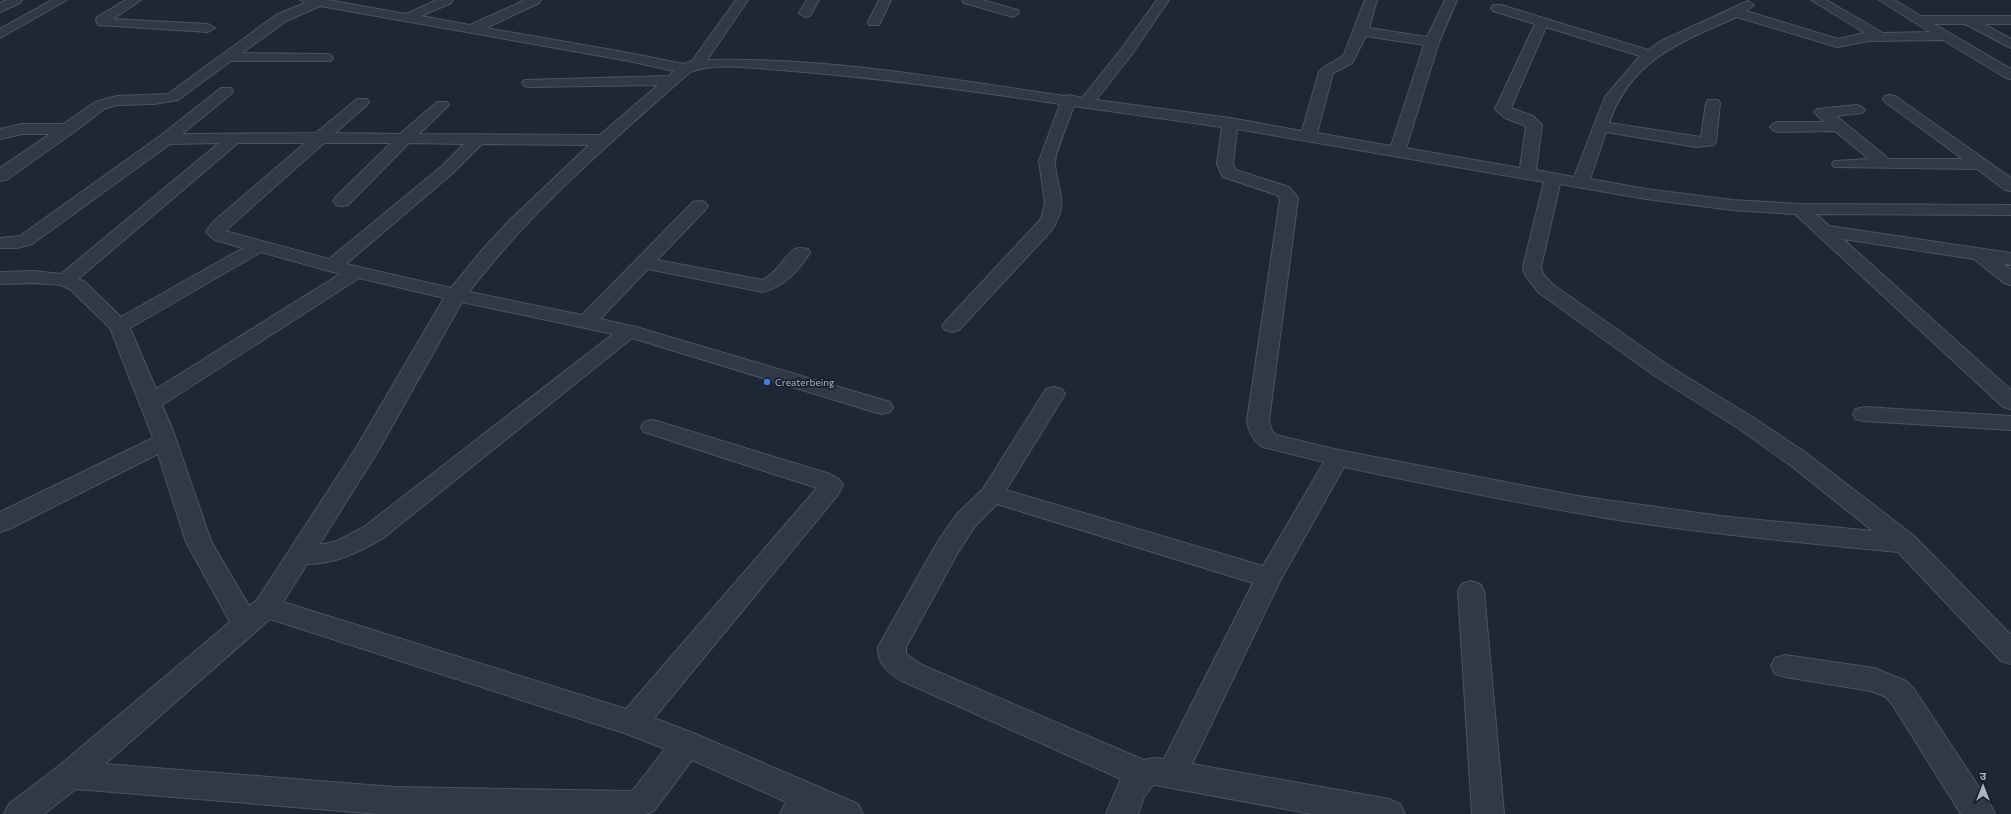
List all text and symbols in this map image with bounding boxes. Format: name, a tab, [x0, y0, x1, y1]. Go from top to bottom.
place label: Createrbeing	[775, 376, 835, 388]
marker: Createrbeing	[762, 377, 772, 387]
north arrow	[1963, 766, 2003, 806]
text: उ	[1980, 769, 1987, 782]

